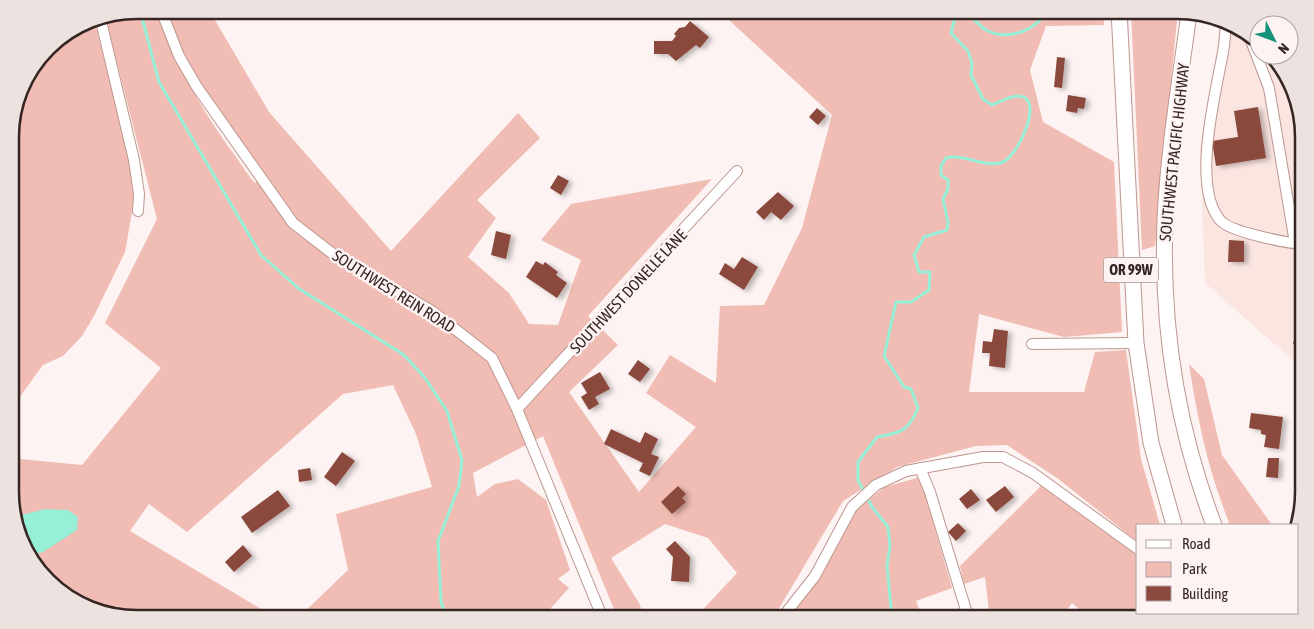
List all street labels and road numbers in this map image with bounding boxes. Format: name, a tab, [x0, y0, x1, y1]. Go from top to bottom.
street label: SOUTHWEST PACIFIC HIGHWAY	[1156, 61, 1192, 242]
street label: SOUTHWEST DONELLE LANE	[566, 225, 690, 357]
street label: SOUTHWEST REIN ROAD	[330, 246, 458, 336]
road number: OR 99W	[1104, 258, 1158, 282]

